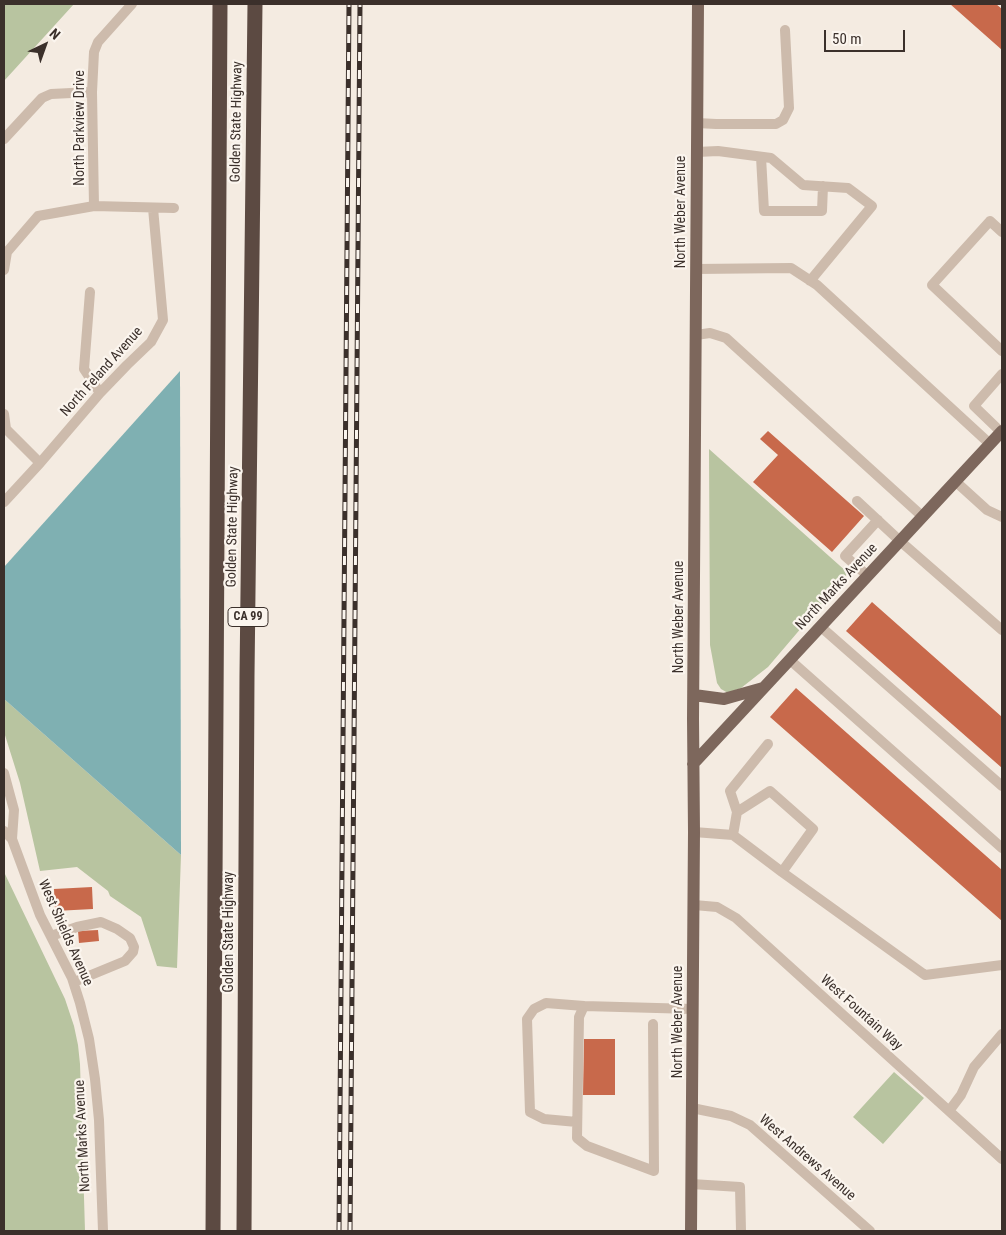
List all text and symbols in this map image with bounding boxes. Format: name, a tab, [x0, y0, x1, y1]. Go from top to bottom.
north arrow	[20, 20, 70, 70]
scale bar	[826, 20, 907, 52]
text: N	[46, 25, 64, 43]
text: 50 m	[832, 30, 862, 48]
street label: Golden State Highway	[228, 61, 246, 183]
street label: North Parkview Drive	[72, 70, 88, 186]
street label: North Weber Avenue	[673, 156, 689, 268]
street label: North Feland Avenue	[57, 324, 147, 420]
street label: Golden State Highway	[224, 466, 242, 588]
street label: North Marks Avenue	[793, 540, 881, 634]
street label: North Weber Avenue	[671, 561, 687, 673]
road number: CA 99	[228, 608, 268, 626]
street label: Golden State Highway	[221, 871, 237, 993]
street label: West Shields Avenue	[34, 877, 96, 989]
street label: North Weber Avenue	[670, 966, 686, 1078]
street label: West Fountain Way	[816, 972, 906, 1054]
street label: North Marks Avenue	[72, 1080, 94, 1192]
street label: West Andrews Avenue	[755, 1112, 859, 1204]

